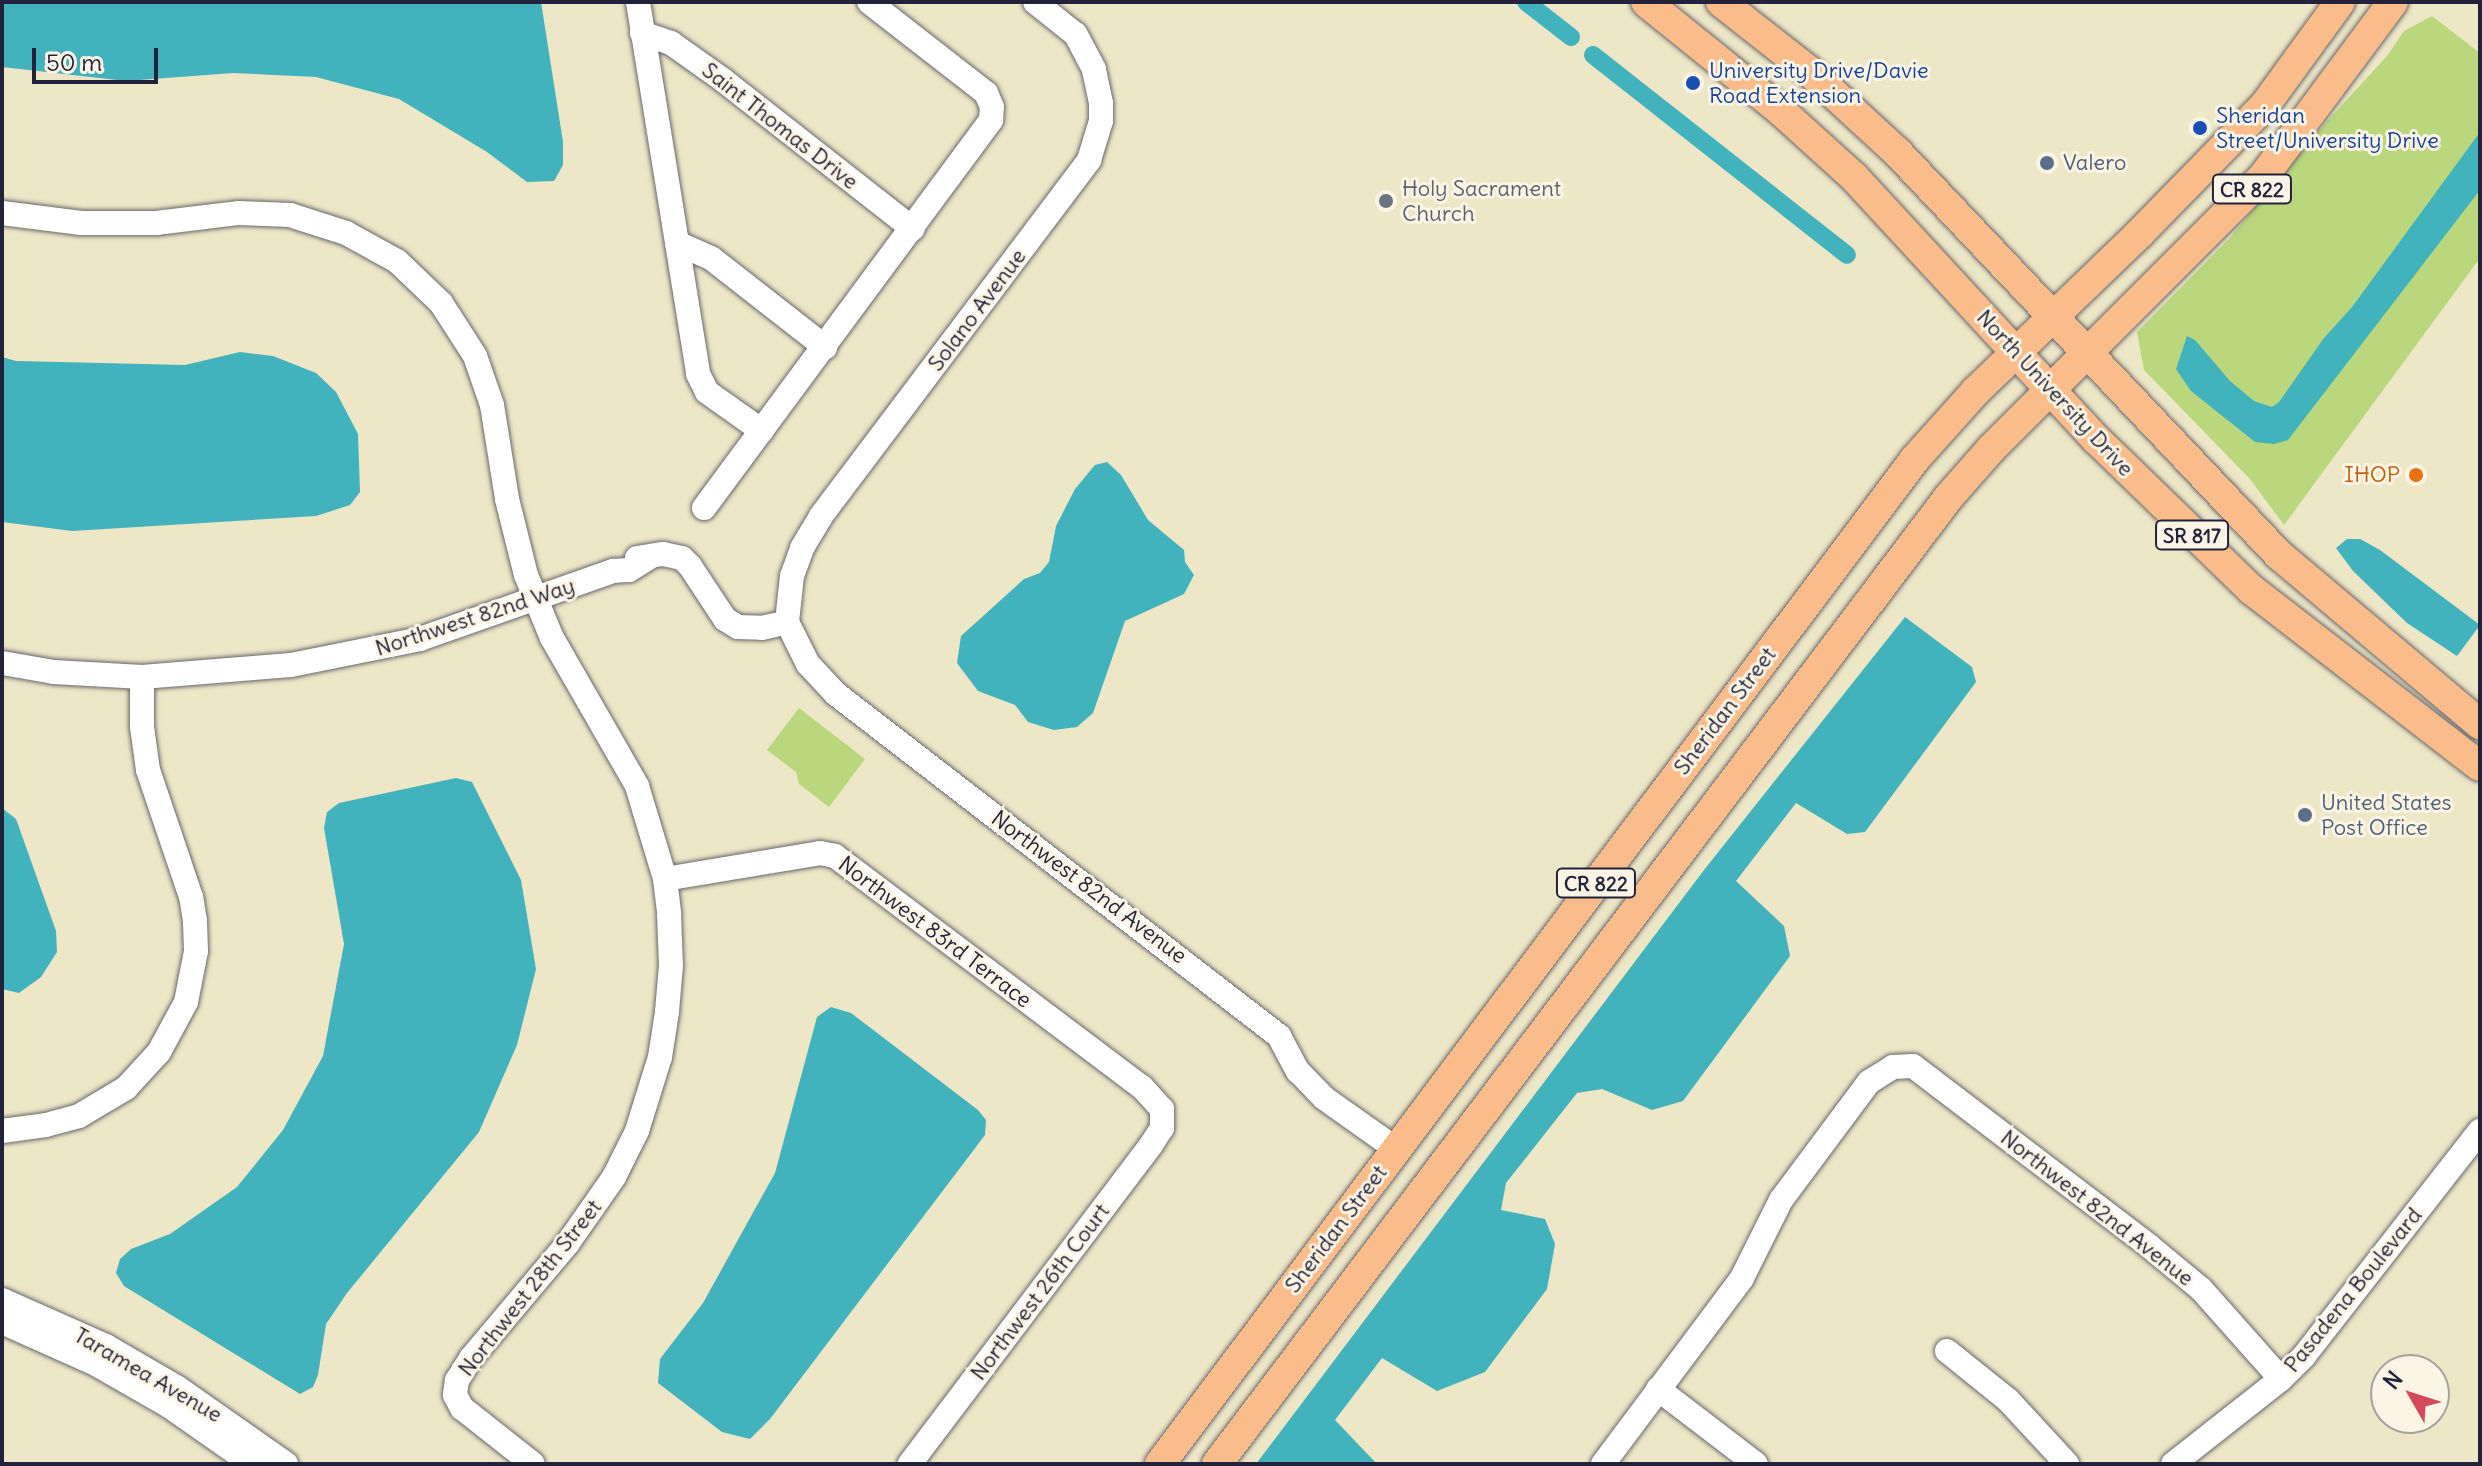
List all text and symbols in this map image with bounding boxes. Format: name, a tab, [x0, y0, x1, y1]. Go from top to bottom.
scale bar	[36, 32, 162, 82]
text: 50 m	[46, 47, 102, 77]
street label: Saint Thomas Drive	[697, 57, 863, 195]
place label: University Drive/Davie Road Extension	[1709, 57, 1929, 108]
marker: University Drive/Davie Road Extension	[1684, 74, 1702, 92]
place label: Sheridan Street/University Drive	[2216, 102, 2439, 154]
marker: Sheridan Street/University Drive	[2191, 119, 2209, 137]
place label: Valero	[2063, 150, 2126, 176]
marker: Valero	[2038, 154, 2056, 172]
road number: CR 822	[2210, 173, 2294, 205]
place label: Holy Sacrament Church	[1402, 175, 1561, 226]
marker: Holy Sacrament Church	[1377, 192, 1395, 210]
street label: Solano Avenue	[922, 244, 1032, 376]
street label: North University Drive	[1971, 304, 2139, 482]
place label: IHOP	[2344, 462, 2400, 488]
marker: IHOP	[2407, 466, 2425, 484]
road number: SR 817	[2154, 519, 2230, 551]
street label: Northwest 82nd Way	[372, 572, 578, 662]
street label: Sheridan Street	[1668, 642, 1782, 780]
place label: United States Post Office	[2321, 789, 2452, 840]
street label: Northwest 82nd Avenue	[986, 805, 1192, 969]
marker: United States Post Office	[2296, 806, 2314, 824]
street label: Northwest 83rd Terrace	[833, 851, 1037, 1013]
road number: CR 822	[1554, 867, 1638, 899]
street label: Northwest 82nd Avenue	[1995, 1124, 2199, 1292]
street label: Sheridan Street	[1279, 1160, 1393, 1298]
street label: Northwest 28th Street	[453, 1194, 607, 1382]
street label: Northwest 26th Court	[965, 1199, 1115, 1385]
street label: Pasadena Boulevard	[2279, 1202, 2427, 1378]
street label: Taramea Avenue	[69, 1322, 227, 1428]
north arrow	[2370, 1354, 2450, 1434]
text: N	[2377, 1365, 2409, 1395]

